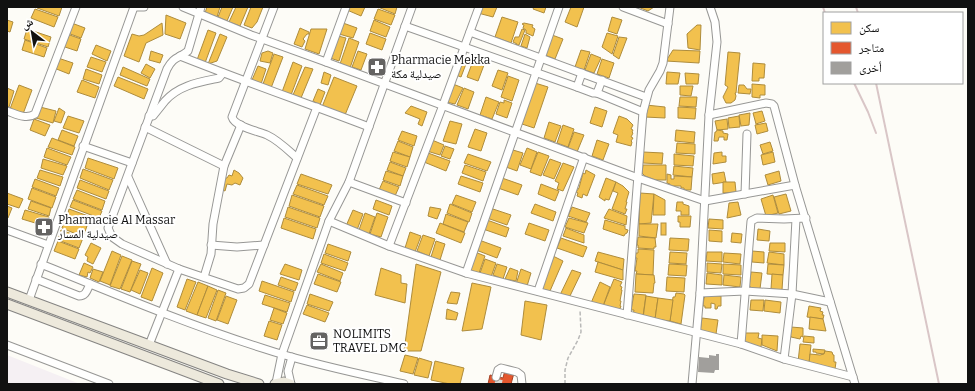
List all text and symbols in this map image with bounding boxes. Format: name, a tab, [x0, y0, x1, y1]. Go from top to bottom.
north arrow	[12, 12, 52, 52]
legend	[823, 12, 963, 84]
text: ش	[19, 15, 36, 33]
text: سكن	[859, 21, 880, 35]
text: متاجر	[858, 41, 884, 55]
place label: Pharmacie Mekka صيدلية مكة	[391, 53, 491, 81]
pharmacy icon: Pharmacie Mekka صيدلية مكة	[366, 56, 388, 78]
text: أخرى	[859, 61, 882, 75]
place label: Pharmacie Al Massar صيدلية المسار	[57, 213, 176, 241]
pharmacy icon: Pharmacie Al Massar صيدلية المسار	[33, 216, 55, 238]
place label: NOLIMITS TRAVEL DMC	[333, 327, 407, 355]
office icon: NOLIMITS TRAVEL DMC	[308, 330, 330, 352]

